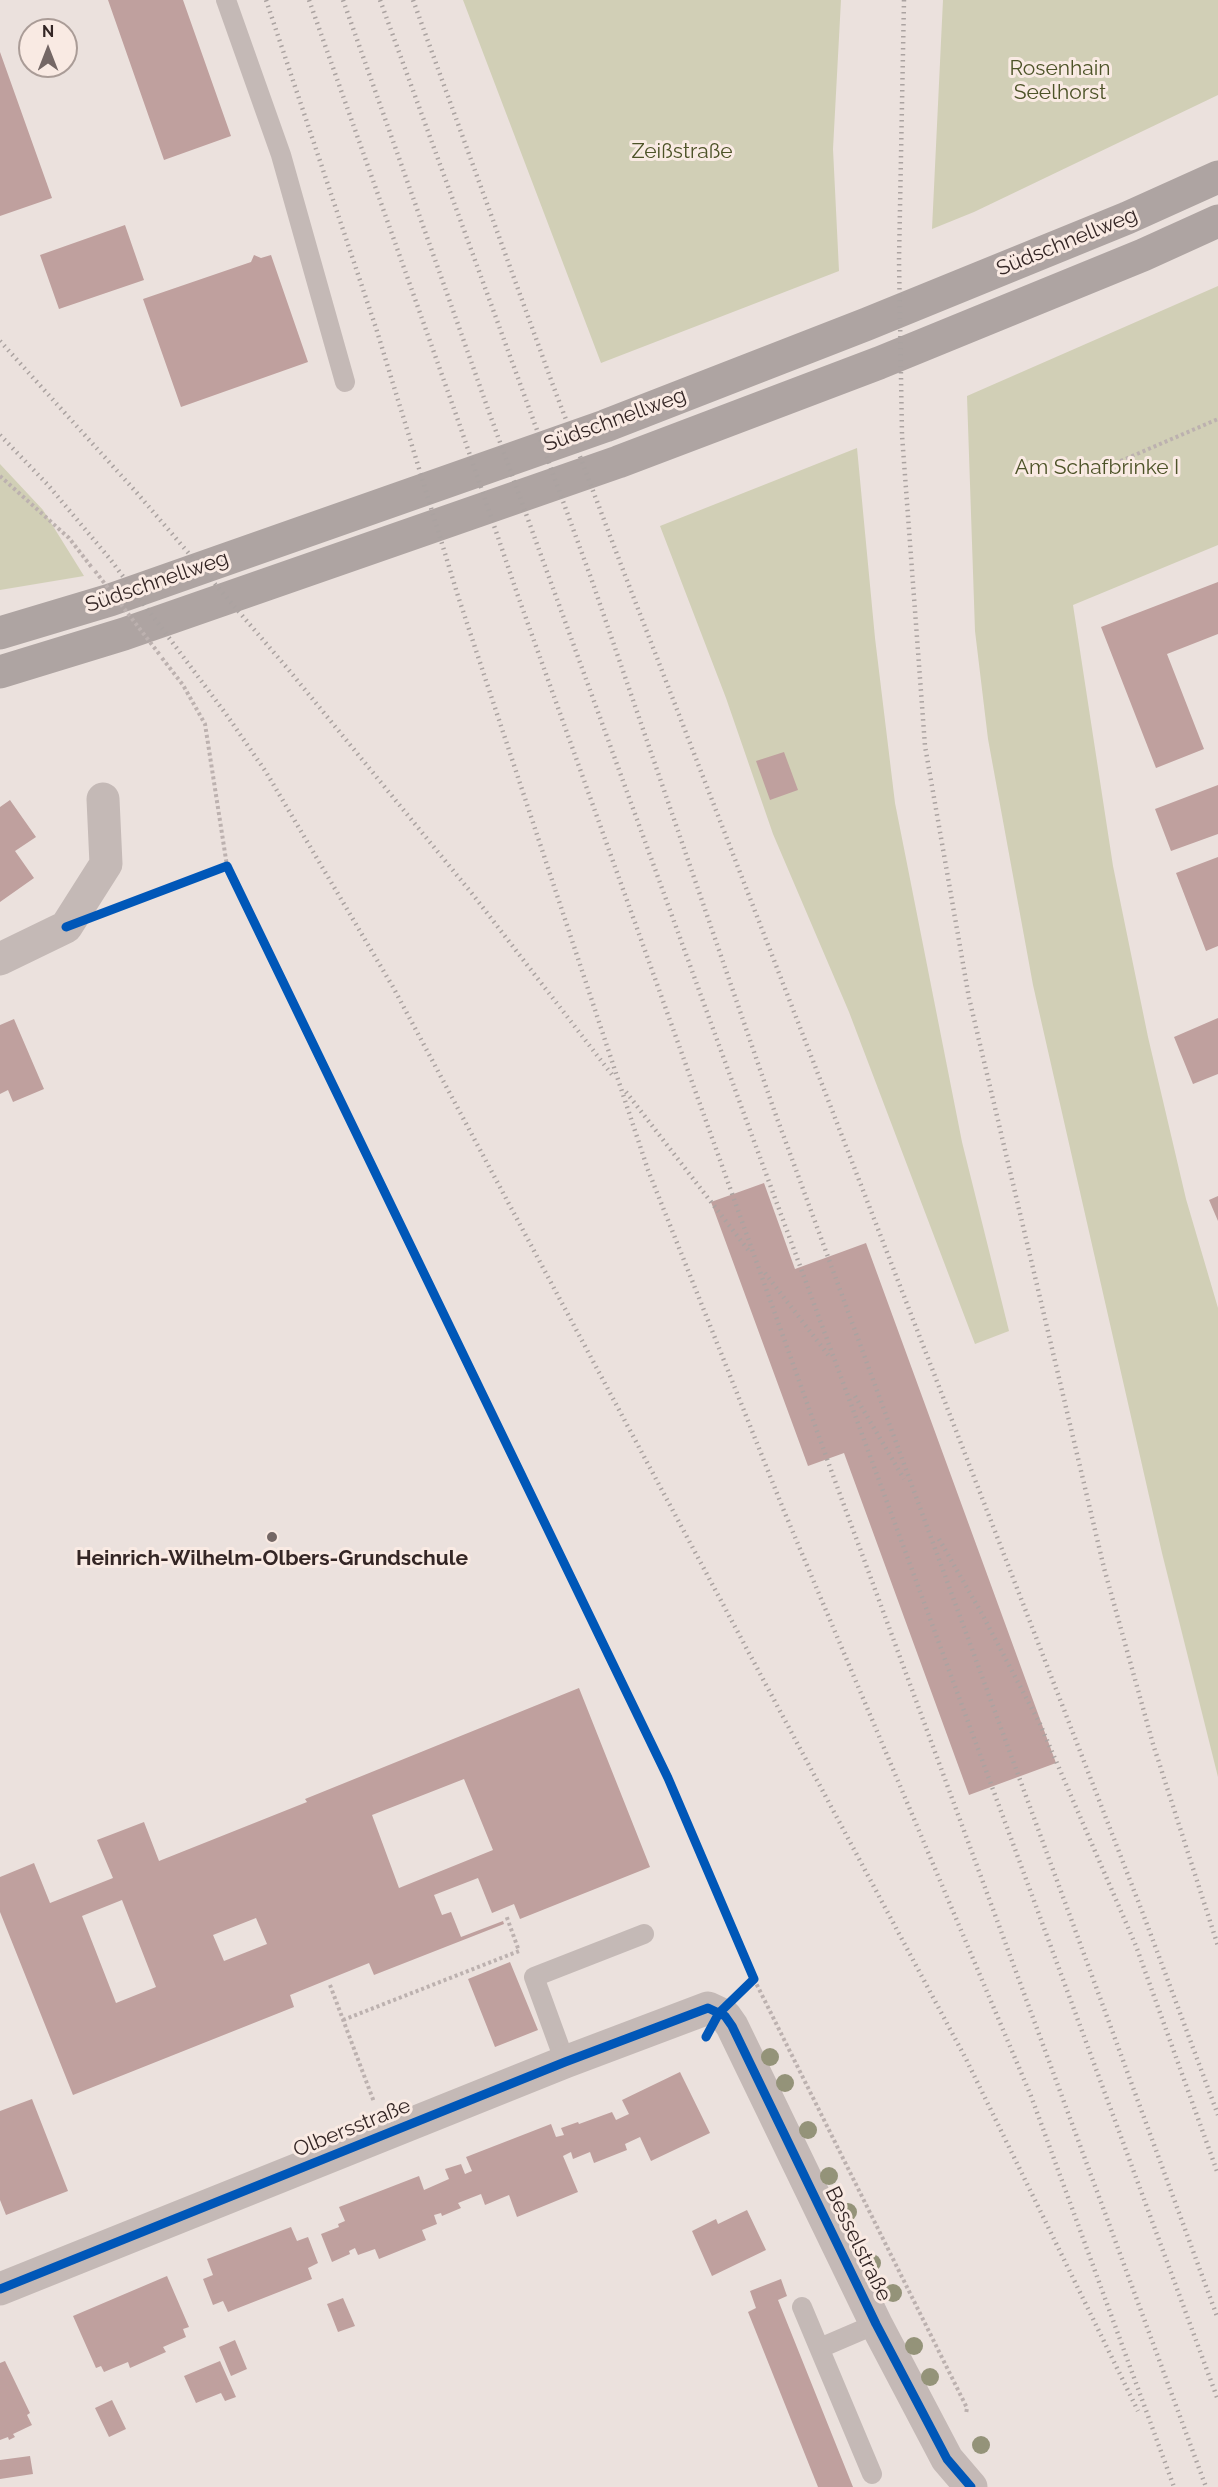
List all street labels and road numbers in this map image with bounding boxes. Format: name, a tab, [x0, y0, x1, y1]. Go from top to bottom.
street label: Südschnellweg	[993, 202, 1141, 282]
street label: Südschnellweg	[540, 383, 690, 457]
street label: Südschnellweg	[82, 546, 232, 618]
street label: Olbersstraße	[290, 2093, 414, 2163]
street label: Besselstraße	[819, 2183, 897, 2305]

